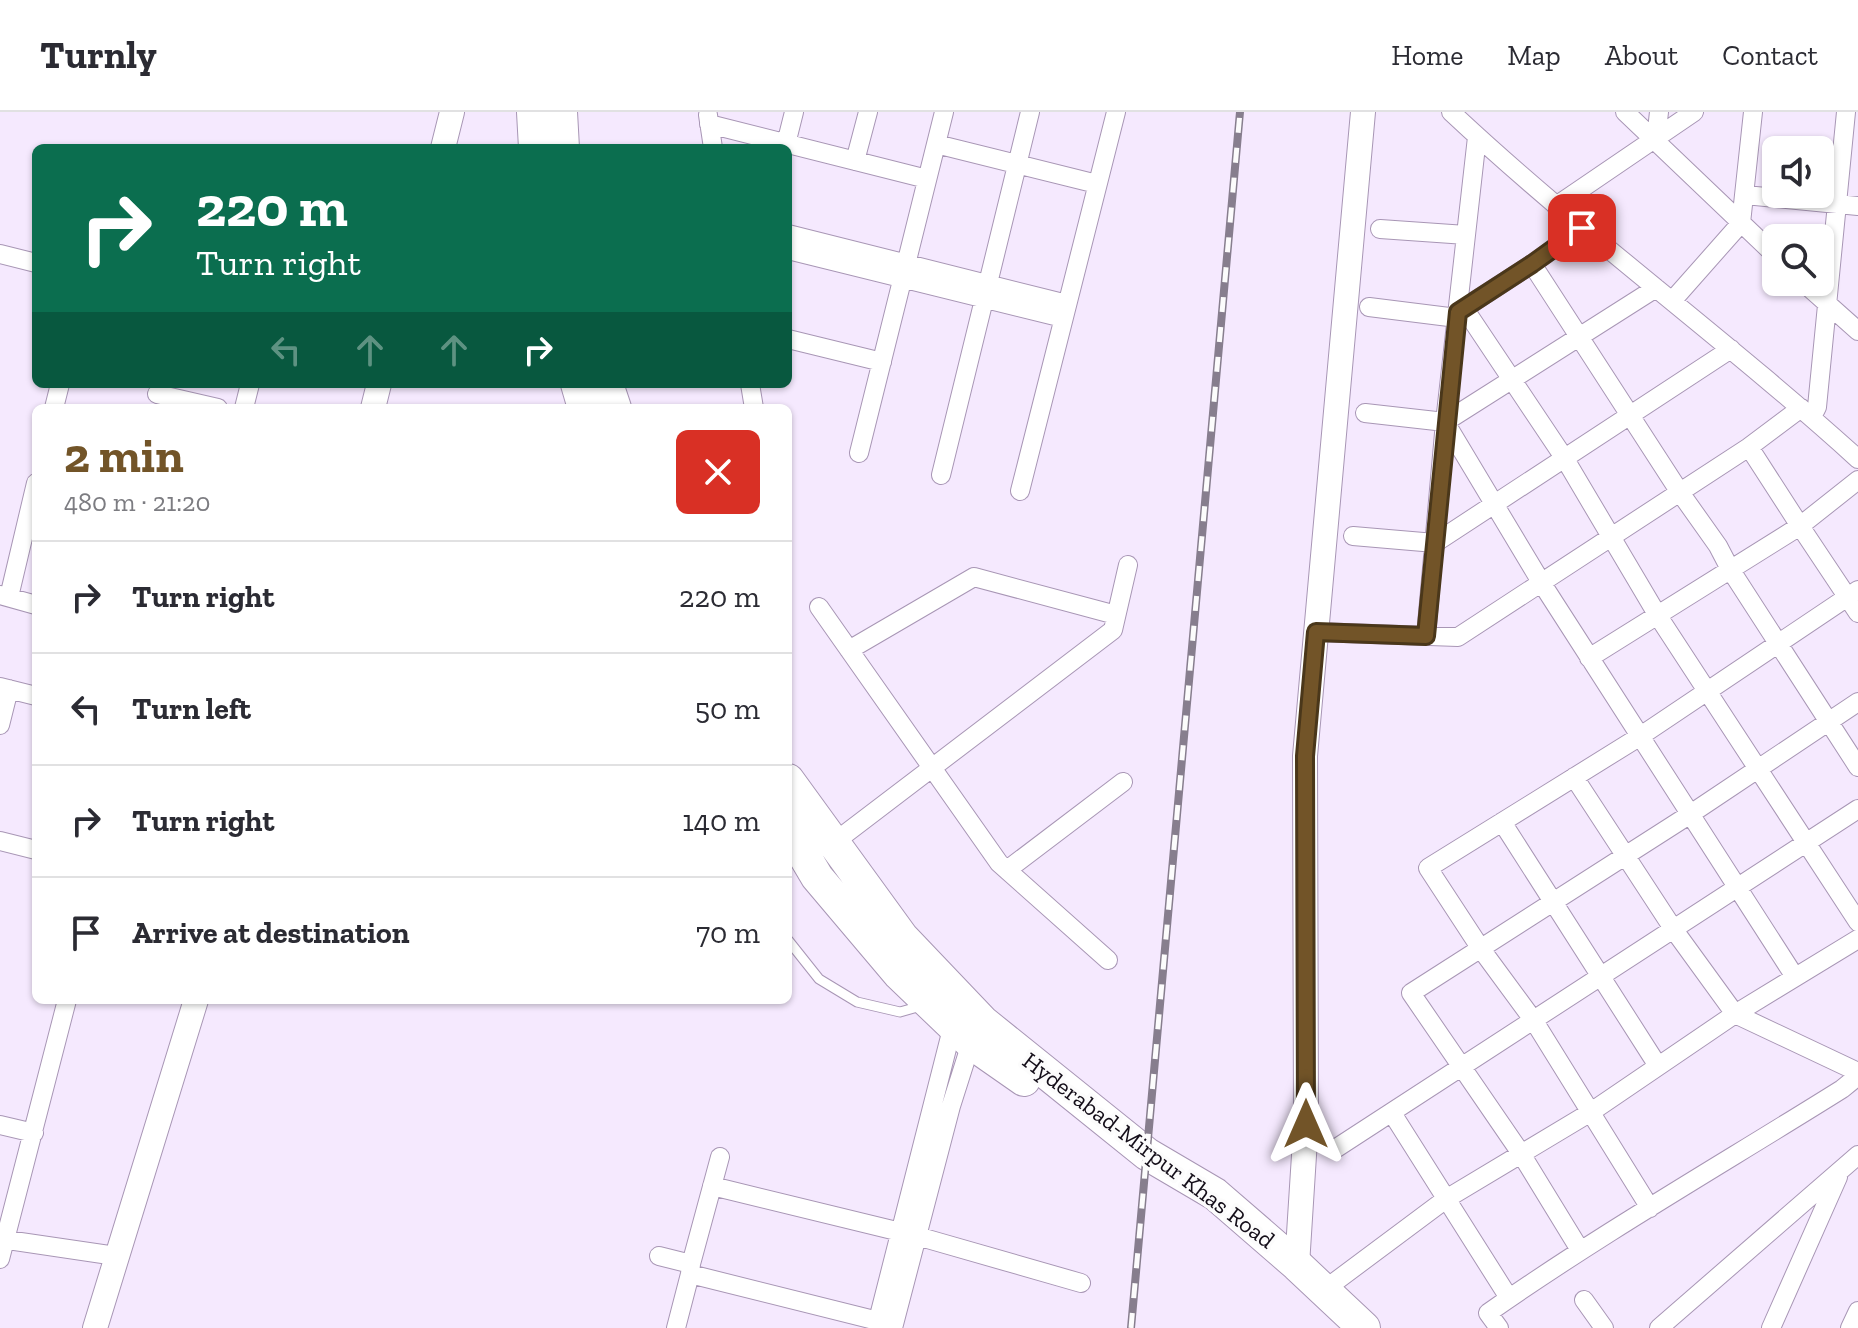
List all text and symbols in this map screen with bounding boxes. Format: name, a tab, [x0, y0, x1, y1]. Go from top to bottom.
text: Turnly	[40, 32, 157, 78]
text: Home	[1391, 39, 1463, 72]
text: Map	[1507, 39, 1561, 72]
text: About	[1605, 39, 1678, 72]
text: Contact	[1722, 39, 1818, 72]
map controls	[1762, 136, 1834, 296]
button: sound	[1762, 136, 1834, 208]
text: 220 m	[196, 173, 348, 240]
icon: right	[64, 176, 168, 280]
pin	[1548, 194, 1616, 262]
icon: arrive	[1560, 206, 1604, 250]
button: search	[1762, 224, 1834, 296]
text: Turn right	[196, 241, 361, 284]
icon: left	[264, 328, 308, 372]
icon: ahead	[348, 328, 392, 372]
icon: ahead	[432, 328, 476, 372]
icon: right	[516, 328, 560, 372]
text: 2 min	[64, 427, 184, 484]
button: close	[676, 430, 760, 514]
text: 480 m · 21:20	[64, 486, 210, 518]
icon: right	[64, 575, 108, 619]
text: Turn right	[132, 579, 274, 615]
text: 220 m	[679, 579, 760, 615]
icon: left	[64, 687, 108, 731]
text: Turn left	[132, 691, 251, 727]
text: 50 m	[695, 691, 760, 727]
icon: right	[64, 799, 108, 843]
text: Turn right	[132, 803, 274, 839]
text: 140 m	[682, 803, 760, 839]
icon: arrive	[64, 911, 108, 955]
text: Arrive at destination	[132, 915, 409, 951]
text: 70 m	[696, 915, 760, 951]
street label: Hyderabad-Mirpur Khas Road	[1017, 1046, 1281, 1254]
position arrow	[1264, 1082, 1348, 1166]

